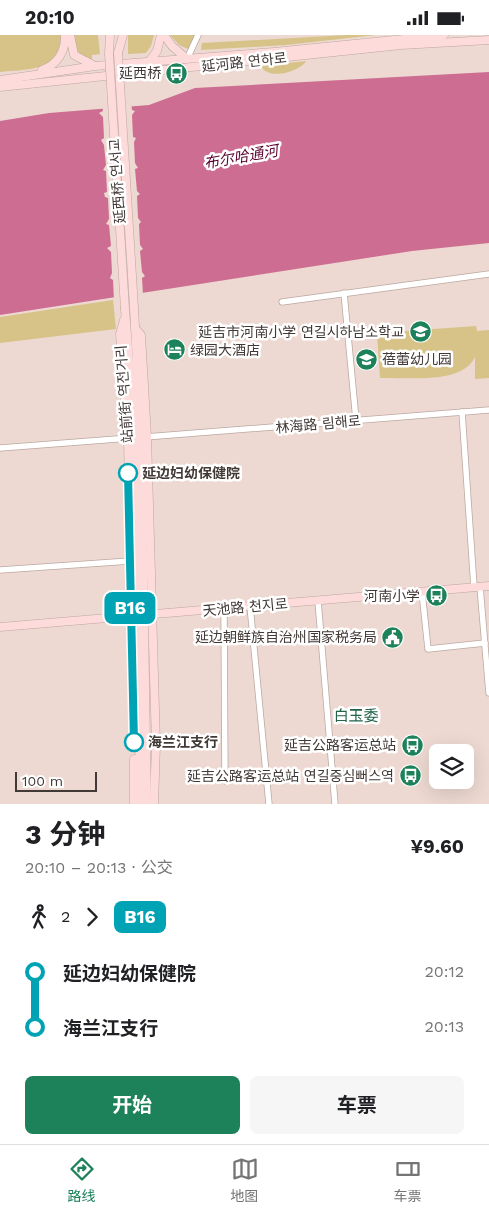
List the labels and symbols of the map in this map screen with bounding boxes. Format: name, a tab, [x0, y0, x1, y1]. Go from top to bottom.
street label: 延河路 연하로	[201, 50, 287, 74]
bus stop icon: 延西桥	[165, 61, 189, 85]
place label: 延西桥	[119, 65, 161, 81]
street label: 延西桥 연서교	[106, 138, 128, 224]
water label: 布尔哈通河	[202, 141, 282, 172]
school or university icon: 延吉市河南小学 연길시하남소학교	[408, 320, 432, 344]
place label: 延吉市河南小学 연길시하남소학교	[198, 324, 404, 340]
hotel icon: 绿园大酒店	[162, 338, 186, 362]
place label: 绿园大酒店	[190, 342, 260, 358]
street label: 站前街 역전거리	[113, 344, 135, 444]
school or university icon: 蓓蕾幼儿园	[354, 347, 378, 371]
place label: 蓓蕾幼儿园	[382, 351, 452, 367]
street label: 林海路 림해로	[275, 412, 361, 436]
marker: 延边妇幼保健院	[118, 463, 138, 483]
place label: 延边妇幼保健院	[142, 465, 240, 481]
bus stop icon: 河南小学	[424, 584, 448, 608]
place label: 河南小学	[364, 588, 420, 604]
line badge: B16	[101, 592, 159, 624]
street label: 天池路 천지로	[202, 595, 288, 619]
public building icon: 延边朝鲜族自治州国家税务局	[381, 625, 405, 649]
place label: 延边朝鲜族自治州国家税务局	[195, 629, 377, 645]
district label: 白玉委	[333, 707, 379, 725]
marker: 海兰江支行	[124, 732, 144, 752]
bus stop icon: 延吉公路客运总站	[400, 733, 424, 757]
place label: 海兰江支行	[148, 734, 218, 750]
place label: 延吉公路客运总站	[284, 737, 396, 753]
bus stop icon: 延吉公路客运总站 연길중심뻐스역	[398, 764, 422, 788]
place label: 延吉公路客运总站 연길중심뻐스역	[187, 768, 394, 784]
scale bar	[15, 769, 98, 792]

